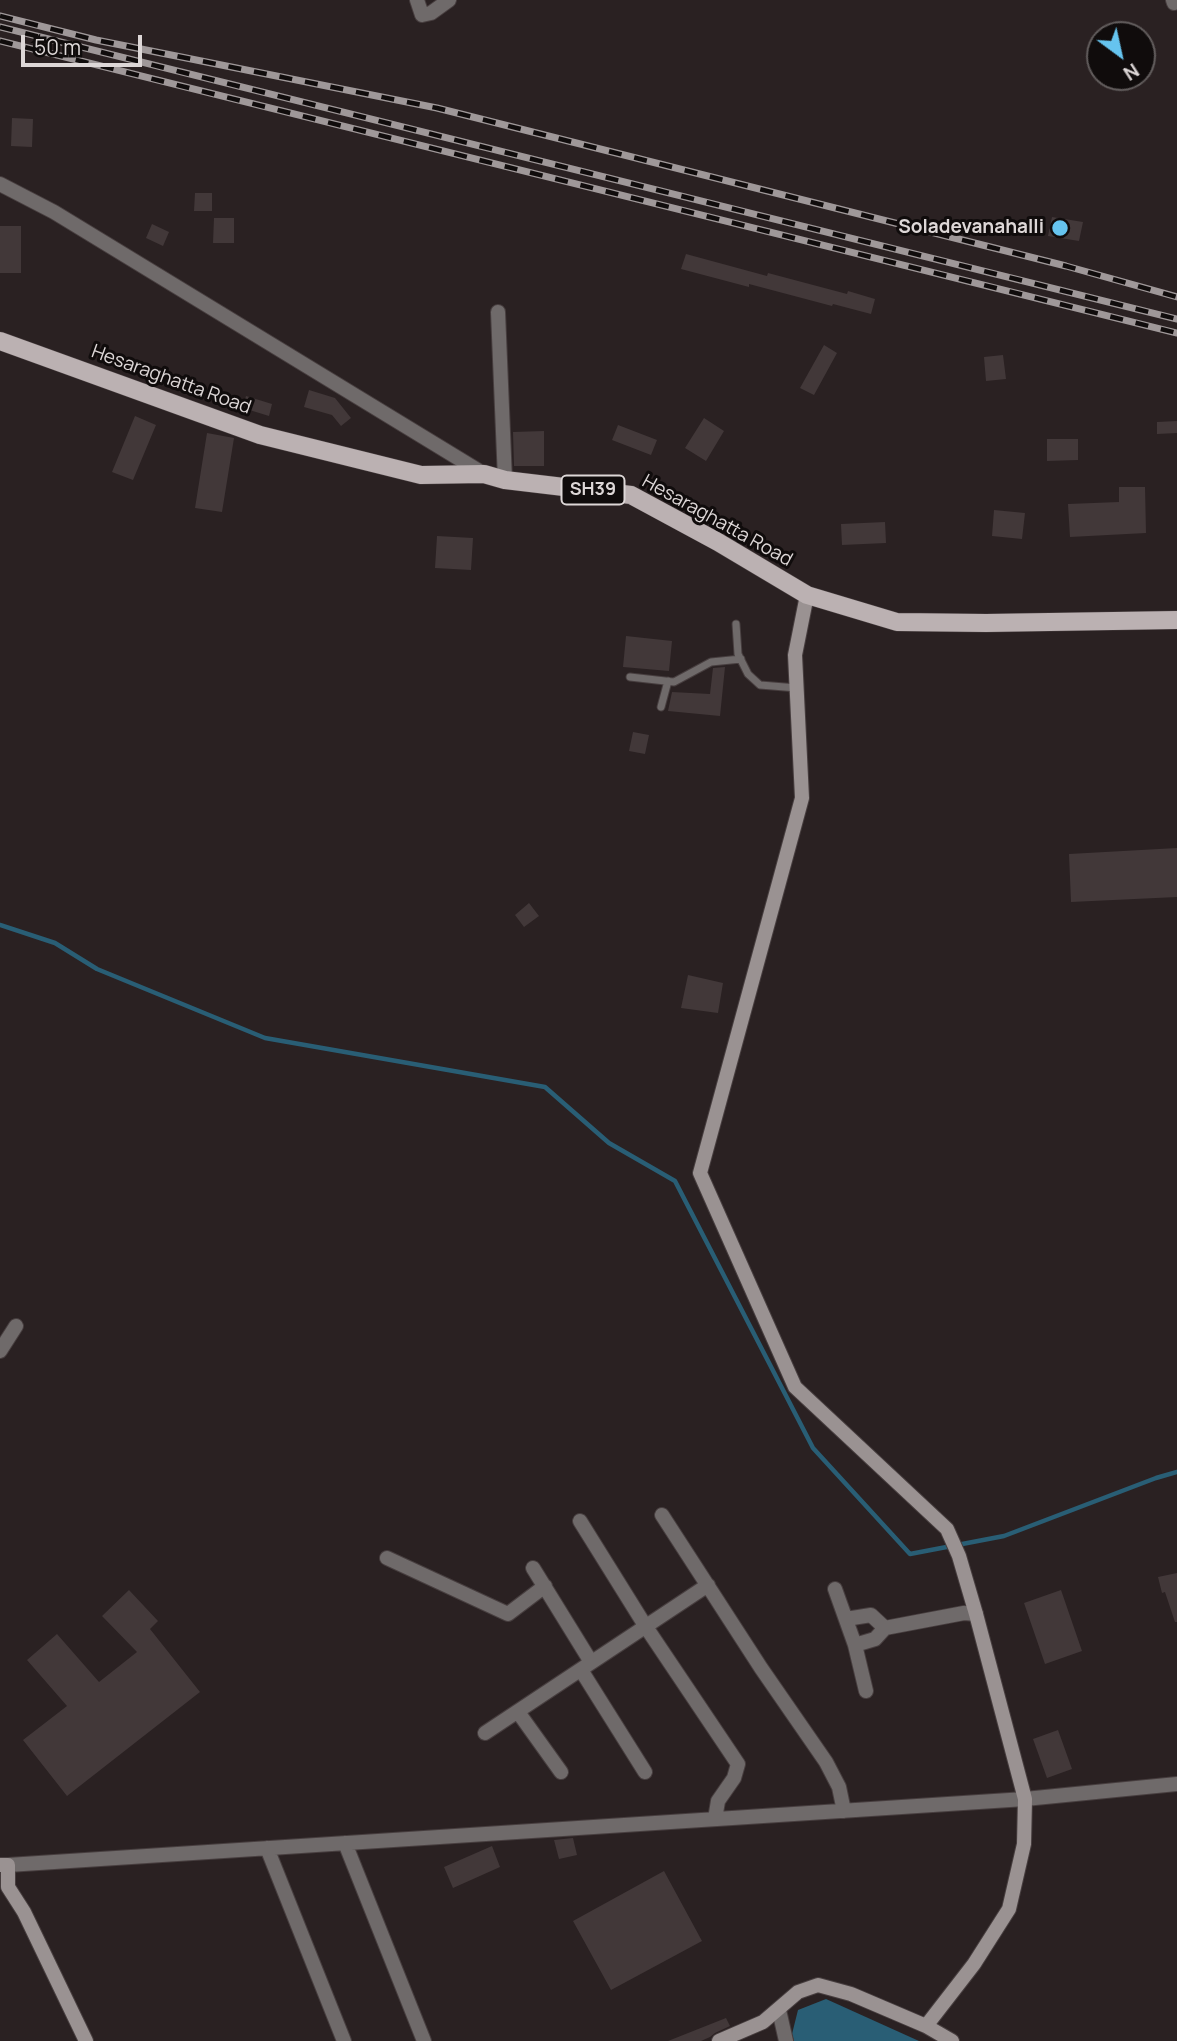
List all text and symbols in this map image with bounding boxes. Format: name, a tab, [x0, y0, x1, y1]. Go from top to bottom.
scale bar	[24, 21, 145, 65]
north arrow	[1086, 21, 1156, 91]
text: 50 m	[34, 33, 81, 61]
text: N	[1119, 57, 1144, 87]
place label: Soladevanahalli	[898, 217, 1044, 239]
marker: Soladevanahalli	[1050, 218, 1070, 238]
street label: Hesaraghatta Road	[88, 341, 254, 419]
street label: Hesaraghatta Road	[638, 470, 796, 572]
road number: SH39	[562, 476, 624, 504]

